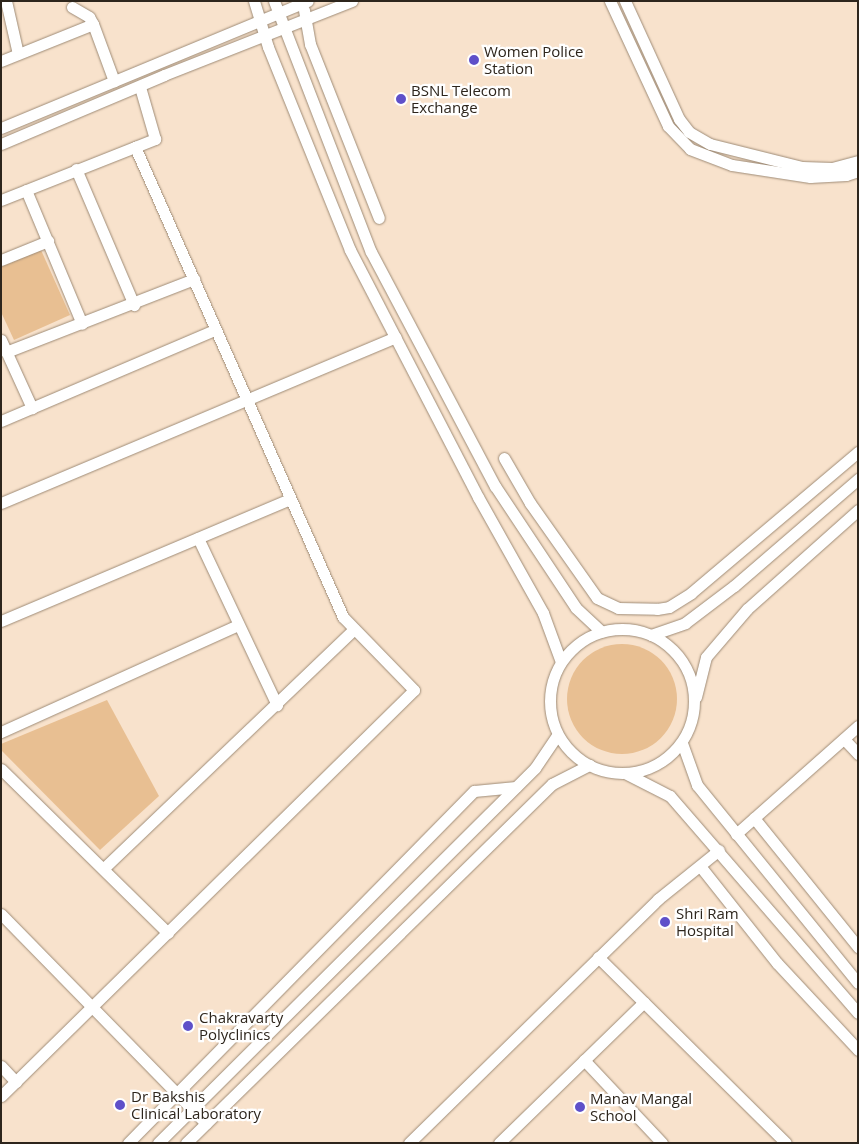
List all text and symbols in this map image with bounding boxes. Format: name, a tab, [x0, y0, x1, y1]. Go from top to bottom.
place label: Women Police Station	[484, 42, 584, 77]
marker: Women Police Station	[468, 54, 480, 66]
place label: BSNL Telecom Exchange	[411, 81, 511, 116]
marker: BSNL Telecom Exchange	[395, 93, 407, 105]
place label: Shri Ram Hospital	[676, 904, 739, 939]
marker: Shri Ram Hospital	[658, 915, 672, 929]
place label: Chakravarty Polyclinics	[199, 1008, 283, 1043]
marker: Chakravarty Polyclinics	[181, 1019, 195, 1033]
place label: Dr Bakshis Clinical Laboratory	[131, 1087, 261, 1122]
place label: Manav Mangal School	[590, 1089, 692, 1124]
marker: Dr Bakshis Clinical Laboratory	[113, 1098, 127, 1112]
marker: Manav Mangal School	[574, 1101, 586, 1113]

